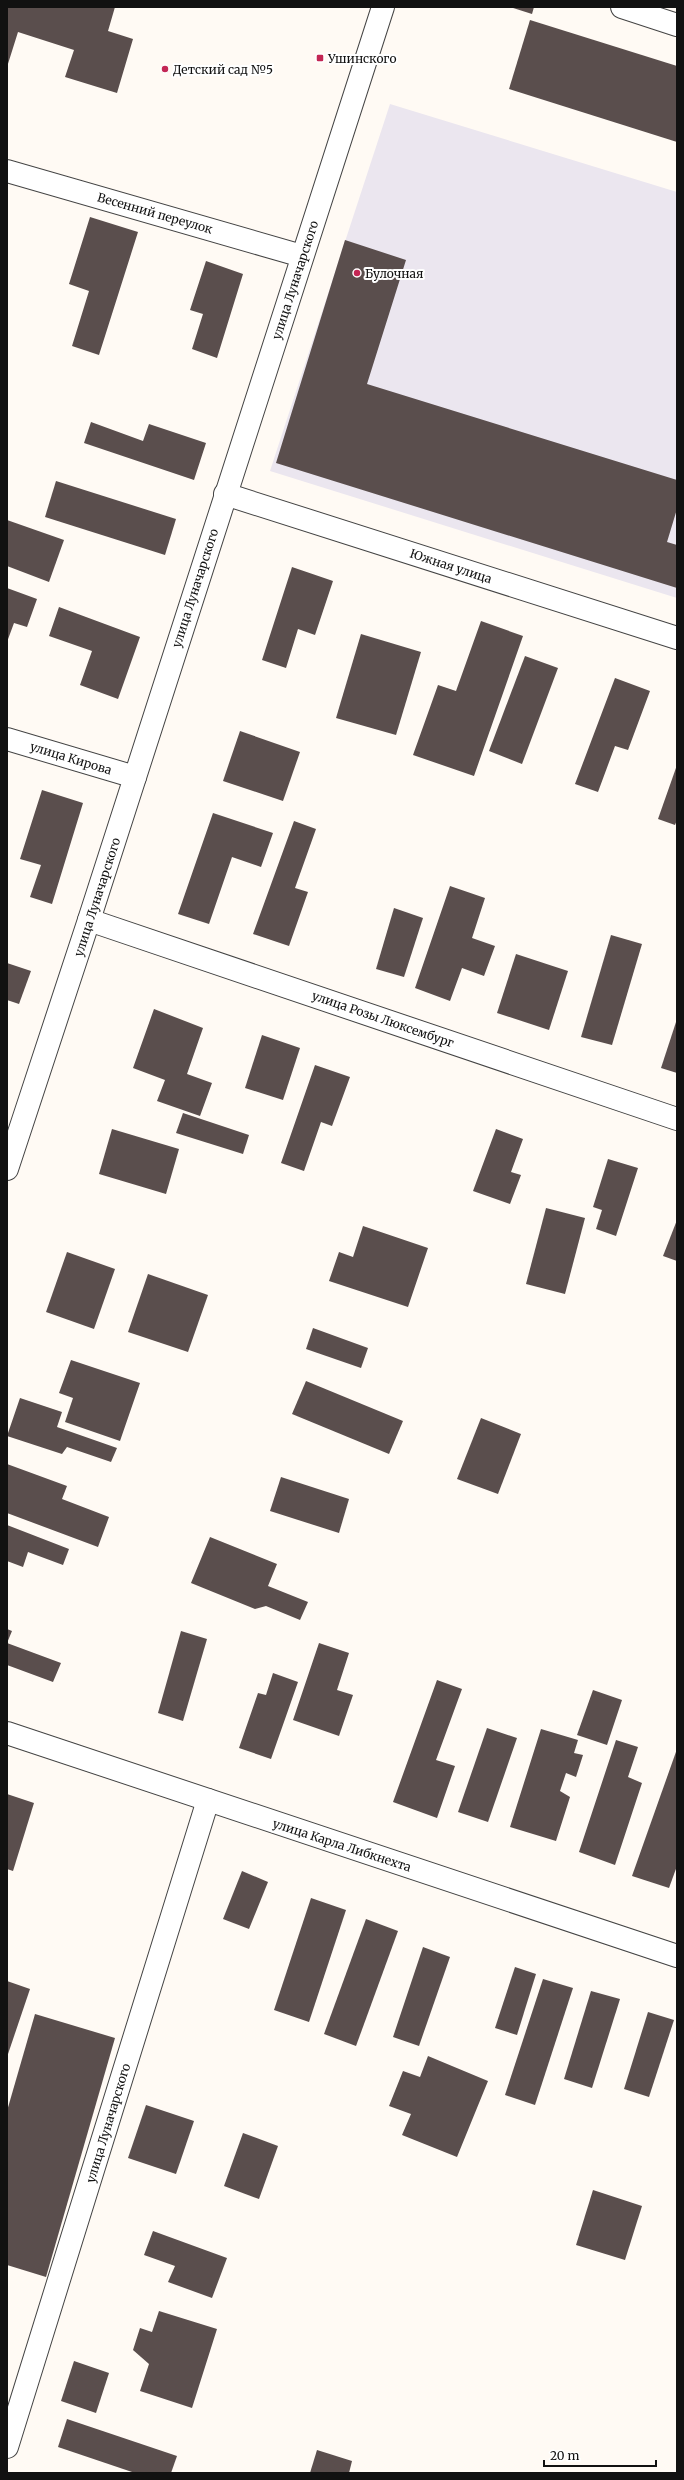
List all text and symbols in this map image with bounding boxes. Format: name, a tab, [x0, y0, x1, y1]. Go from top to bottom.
place label: Ушинского	[327, 51, 396, 66]
marker: Ушинского	[315, 53, 325, 63]
place label: Детский сад №5	[173, 62, 273, 77]
marker: Детский сад №5	[160, 64, 170, 74]
street label: Весенний переулок	[96, 189, 215, 237]
street label: улица Луначарского	[269, 219, 321, 341]
place label: Булочная	[365, 266, 423, 281]
marker: Булочная	[352, 268, 362, 278]
street label: улица Луначарского	[169, 527, 221, 649]
street label: Южная улица	[408, 546, 494, 586]
street label: улица Кирова	[28, 738, 114, 778]
street label: улица Луначарского	[71, 836, 123, 958]
street label: улица Розы Люксембург	[310, 988, 456, 1050]
street label: улица Карла Либкнехта	[271, 1816, 414, 1875]
street label: улица Луначарского	[83, 2061, 133, 2185]
scale bar	[544, 2442, 656, 2468]
text: 20 m	[550, 2448, 579, 2463]

